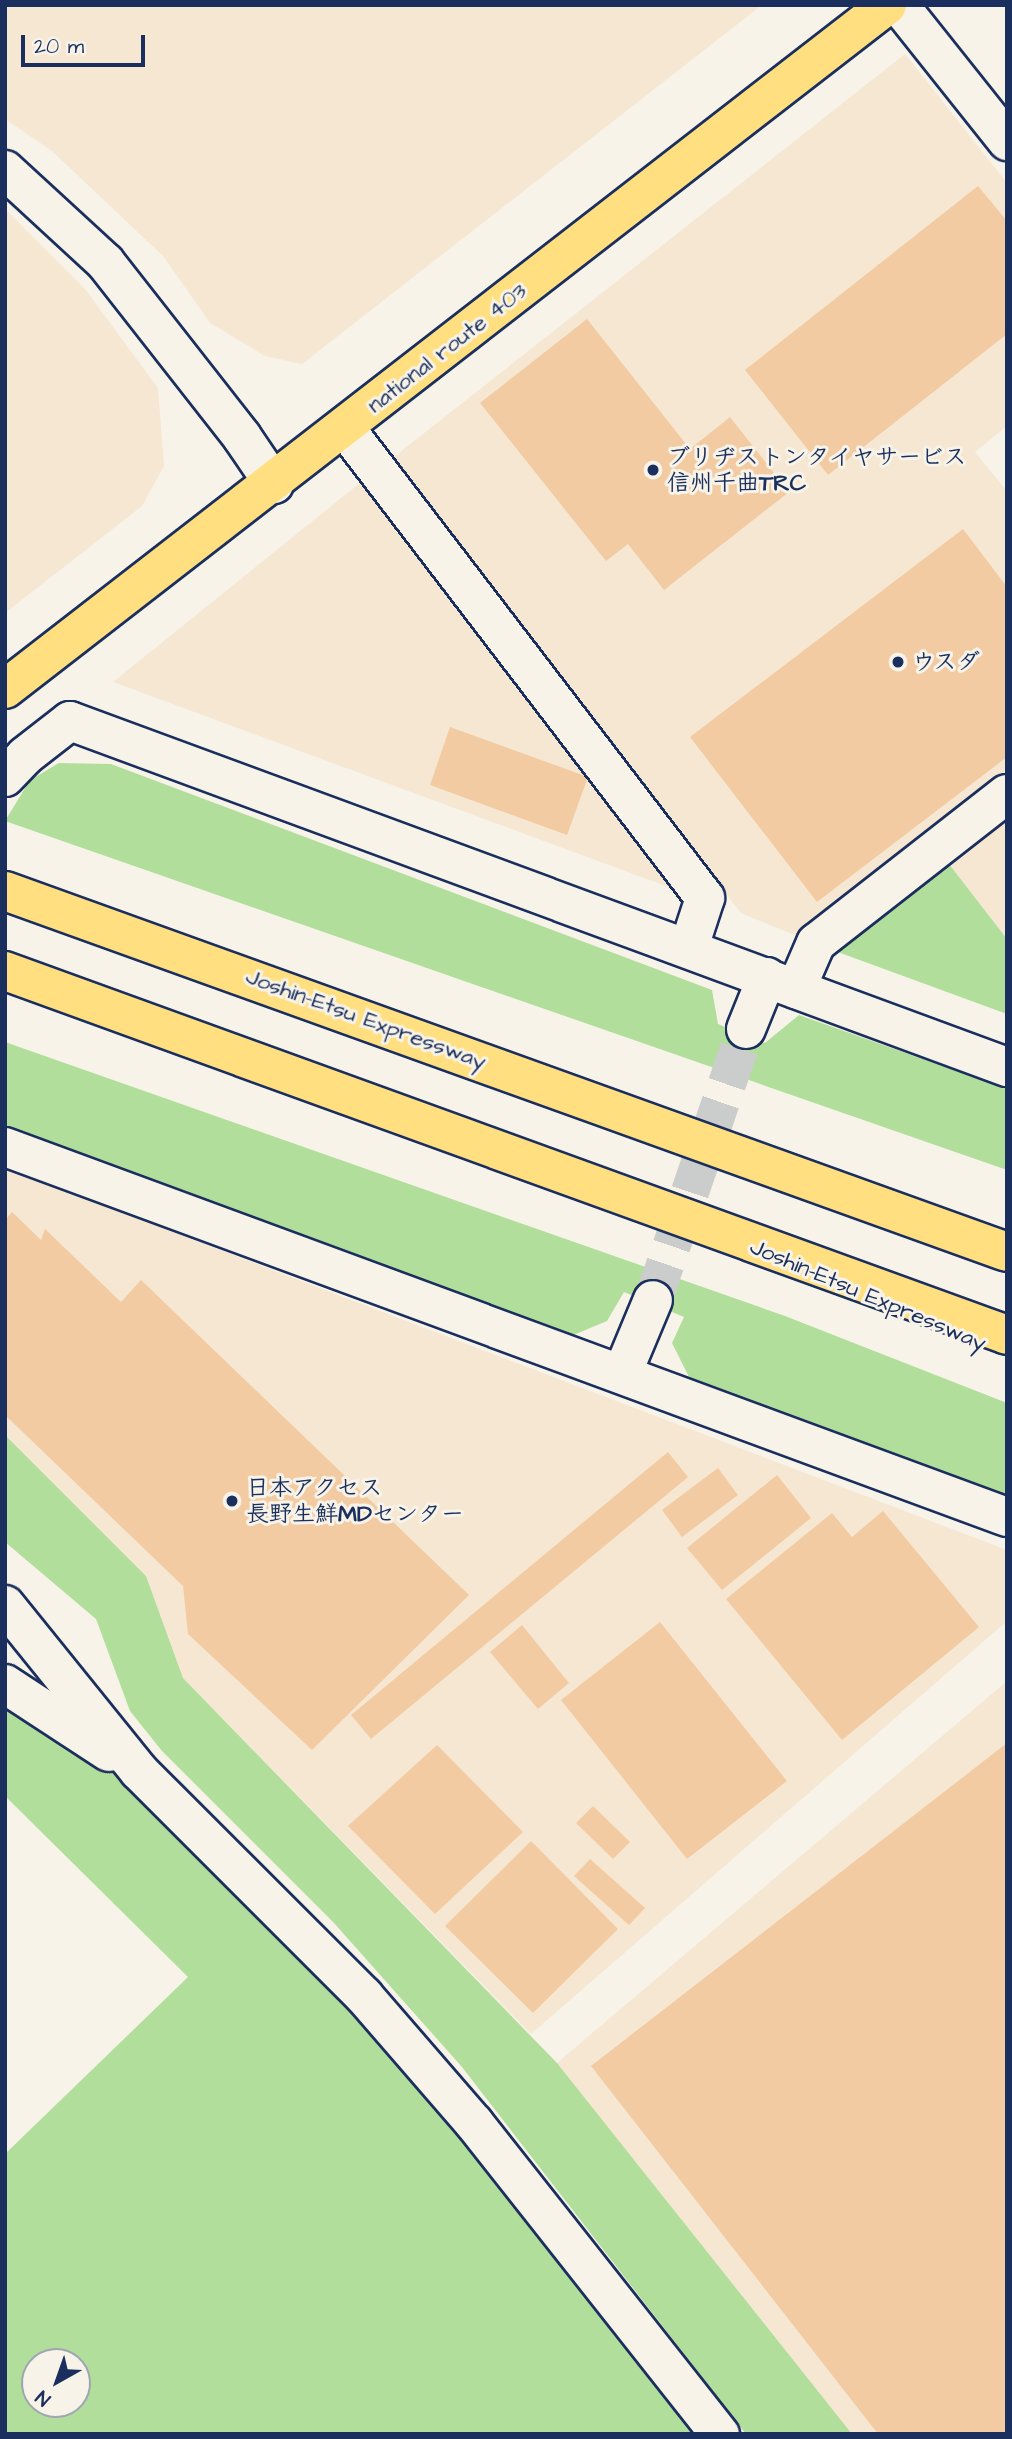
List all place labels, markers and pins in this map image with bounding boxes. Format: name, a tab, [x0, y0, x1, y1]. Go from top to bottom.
place label: ブリヂストンタイヤサービス 信州千曲TRC	[667, 443, 966, 497]
marker: ブリヂストンタイヤサービス 信州千曲TRC	[645, 462, 661, 478]
place label: ウスダ	[912, 648, 981, 676]
marker: ウスダ	[890, 654, 906, 670]
place label: 日本アクセス 長野生鮮MDセンター	[246, 1474, 464, 1528]
marker: 日本アクセス 長野生鮮MDセンター	[224, 1493, 240, 1509]

